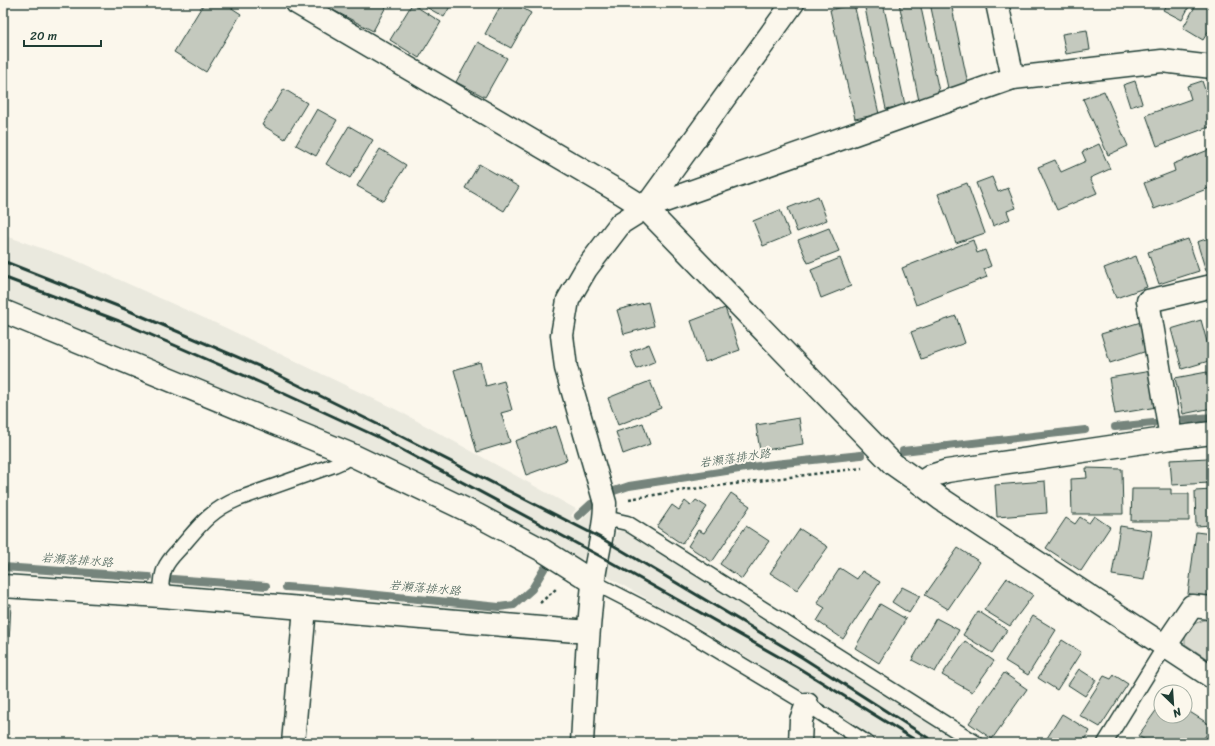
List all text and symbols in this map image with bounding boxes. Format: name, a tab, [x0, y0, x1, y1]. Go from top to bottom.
scale bar	[24, 22, 101, 48]
text: 20 m	[30, 25, 57, 47]
water label: 岩瀬落排水路	[698, 442, 773, 474]
water label: 岩瀬落排水路	[40, 547, 115, 574]
water label: 岩瀬落排水路	[388, 574, 463, 602]
north arrow	[1153, 684, 1193, 724]
text: N	[1169, 702, 1185, 723]

